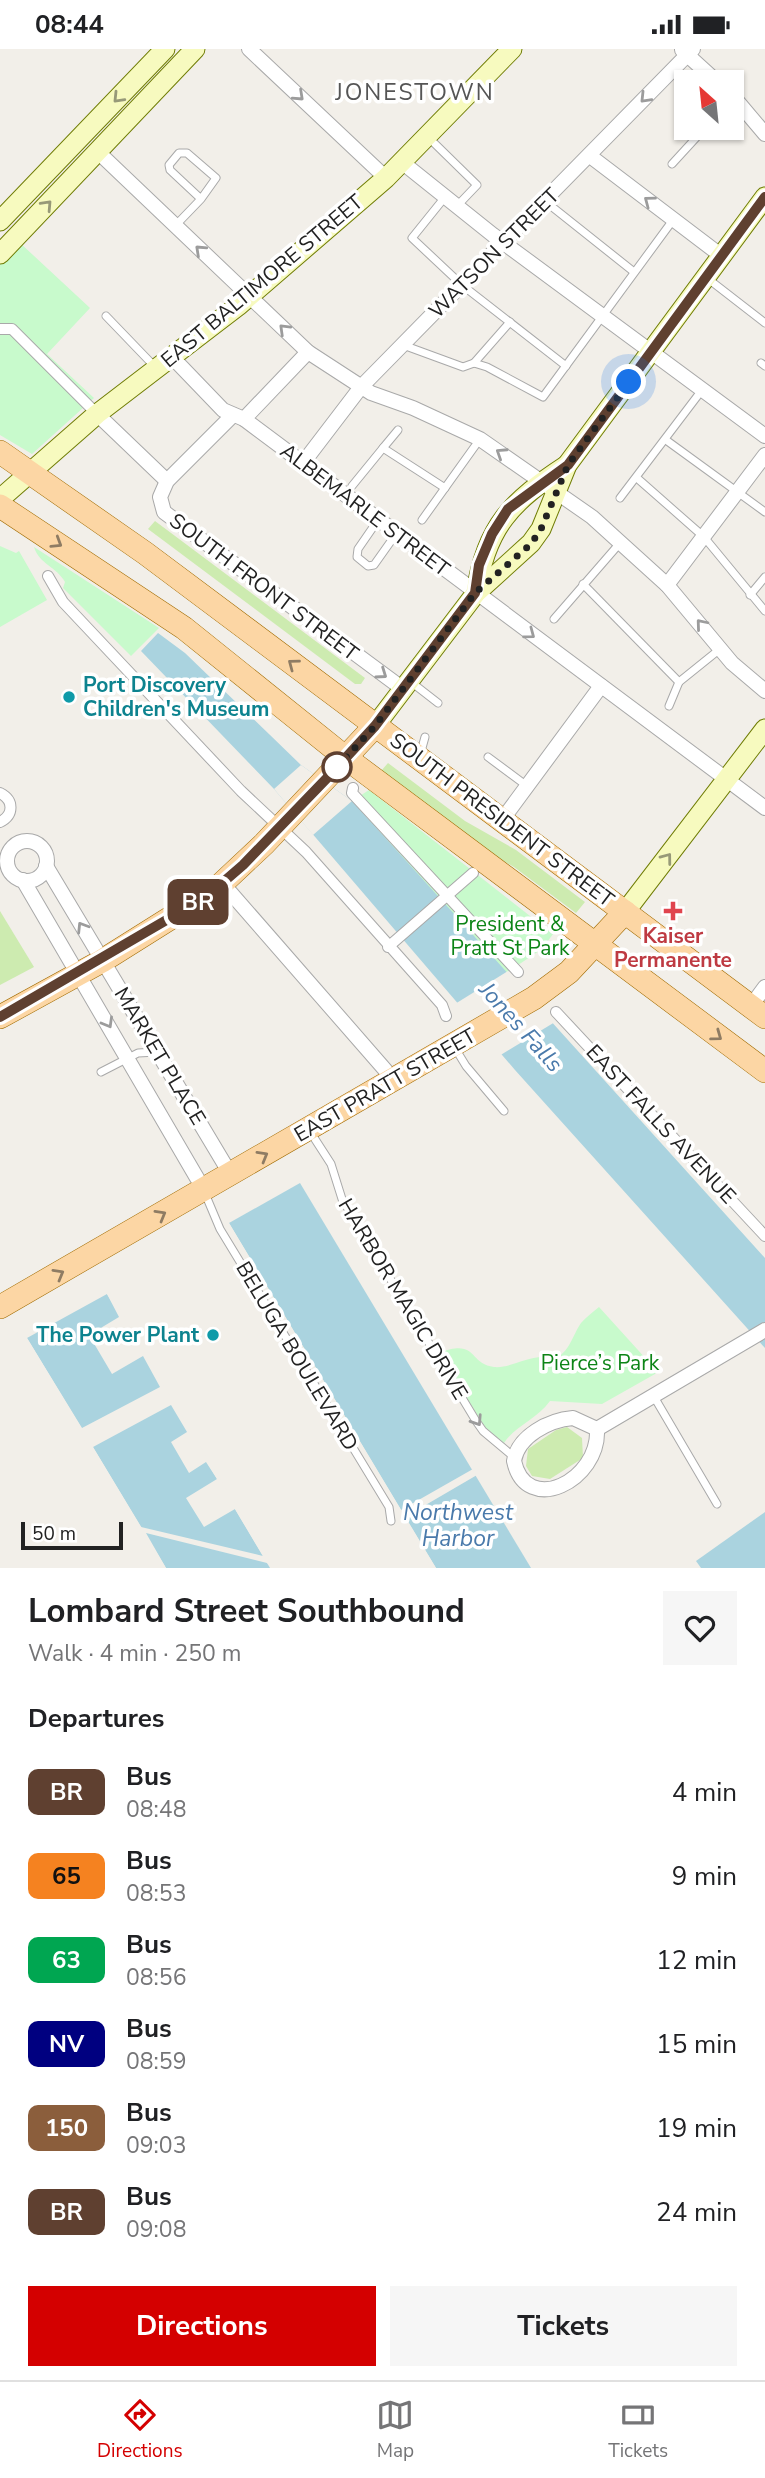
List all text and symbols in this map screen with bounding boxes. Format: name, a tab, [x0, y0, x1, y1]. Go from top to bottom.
text: 08:44	[35, 7, 104, 42]
north arrow	[674, 70, 744, 140]
map controls	[674, 70, 744, 140]
district label: JONESTOWN	[334, 77, 495, 108]
one-way arrow	[291, 87, 304, 100]
one-way arrow	[113, 90, 126, 103]
one-way arrow	[641, 90, 654, 103]
street label: WATSON STREET	[423, 181, 566, 324]
street label: EAST BALTIMORE STREET	[155, 188, 369, 374]
one-way arrow	[644, 197, 657, 210]
one-way arrow	[38, 200, 51, 213]
one-way arrow	[195, 245, 208, 258]
one-way arrow	[279, 324, 292, 337]
your location	[611, 364, 646, 399]
street label: ALBEMARLE STREET	[274, 437, 456, 583]
one-way arrow	[496, 448, 509, 461]
street label: SOUTH FRONT STREET	[164, 507, 364, 667]
one-way arrow	[50, 535, 63, 548]
one-way arrow	[697, 620, 710, 632]
one-way arrow	[522, 625, 535, 638]
one-way arrow	[288, 660, 301, 672]
one-way arrow	[374, 666, 387, 678]
place label: Port Discovery Children's Museum	[83, 671, 269, 723]
marker: Port Discovery Children's Museum	[61, 689, 77, 705]
street label: SOUTH PRESIDENT STREET	[384, 727, 620, 914]
unlabelled marker	[322, 752, 352, 782]
one-way arrow	[658, 853, 671, 866]
line badge: BR	[166, 879, 230, 925]
text: BR	[182, 886, 214, 918]
marker: Kaiser Permanente	[663, 901, 683, 921]
park label: President & Pratt St Park	[450, 910, 570, 962]
one-way arrow	[77, 922, 90, 935]
place label: Kaiser Permanente	[614, 922, 732, 974]
water label: Jones Falls	[472, 974, 570, 1079]
street label: MARKET PLACE	[108, 982, 212, 1130]
one-way arrow	[100, 1015, 113, 1028]
street label: EAST PRATT STREET	[289, 1021, 481, 1149]
one-way arrow	[709, 1028, 722, 1040]
street label: EAST FALLS AVENUE	[580, 1038, 742, 1210]
one-way arrow	[256, 1151, 268, 1164]
street label: HARBOR MAGIC DRIVE	[332, 1193, 474, 1405]
one-way arrow	[154, 1210, 166, 1223]
street label: BELUGA BOULEVARD	[229, 1256, 365, 1456]
one-way arrow	[52, 1269, 64, 1282]
place label: The Power Plant	[36, 1321, 200, 1349]
marker: The Power Plant	[205, 1327, 221, 1343]
park label: Pierce’s Park	[541, 1349, 660, 1377]
one-way arrow	[468, 1413, 481, 1426]
water label: Northwest Harbor	[403, 1497, 514, 1554]
scale bar	[21, 1519, 122, 1551]
text: 50 m	[32, 1521, 76, 1547]
text: Lombard Street Southbound	[28, 1589, 465, 1634]
button: heart	[663, 1591, 737, 1665]
text: Walk · 4 min · 250 m	[28, 1638, 241, 1669]
text: Departures	[28, 1701, 164, 1736]
text: Bus	[126, 1759, 172, 1794]
text: 4 min	[672, 1775, 737, 1810]
text: BR	[50, 1776, 83, 1808]
text: 08:48	[126, 1794, 186, 1825]
text: Bus	[126, 1843, 172, 1878]
text: 9 min	[672, 1859, 737, 1894]
text: 65	[52, 1860, 81, 1892]
text: 08:53	[126, 1878, 186, 1909]
text: Bus	[126, 1927, 172, 1962]
text: 12 min	[656, 1943, 737, 1978]
text: 63	[52, 1944, 81, 1976]
text: 08:56	[126, 1962, 186, 1993]
text: Bus	[126, 2011, 172, 2046]
text: 15 min	[656, 2027, 737, 2062]
text: NV	[49, 2028, 84, 2060]
text: 08:59	[126, 2046, 186, 2077]
text: Bus	[126, 2095, 172, 2130]
text: 19 min	[656, 2111, 737, 2146]
text: 150	[45, 2112, 88, 2144]
text: 09:03	[126, 2130, 186, 2161]
text: Bus	[126, 2179, 172, 2214]
text: 24 min	[656, 2195, 737, 2230]
text: BR	[50, 2196, 83, 2228]
text: 09:08	[126, 2214, 186, 2245]
button: Directions	[28, 2286, 376, 2366]
button: Tickets	[390, 2286, 737, 2366]
tab: Directions	[97, 2396, 183, 2464]
tab: Map	[376, 2396, 414, 2464]
tab: Tickets	[608, 2396, 668, 2464]

